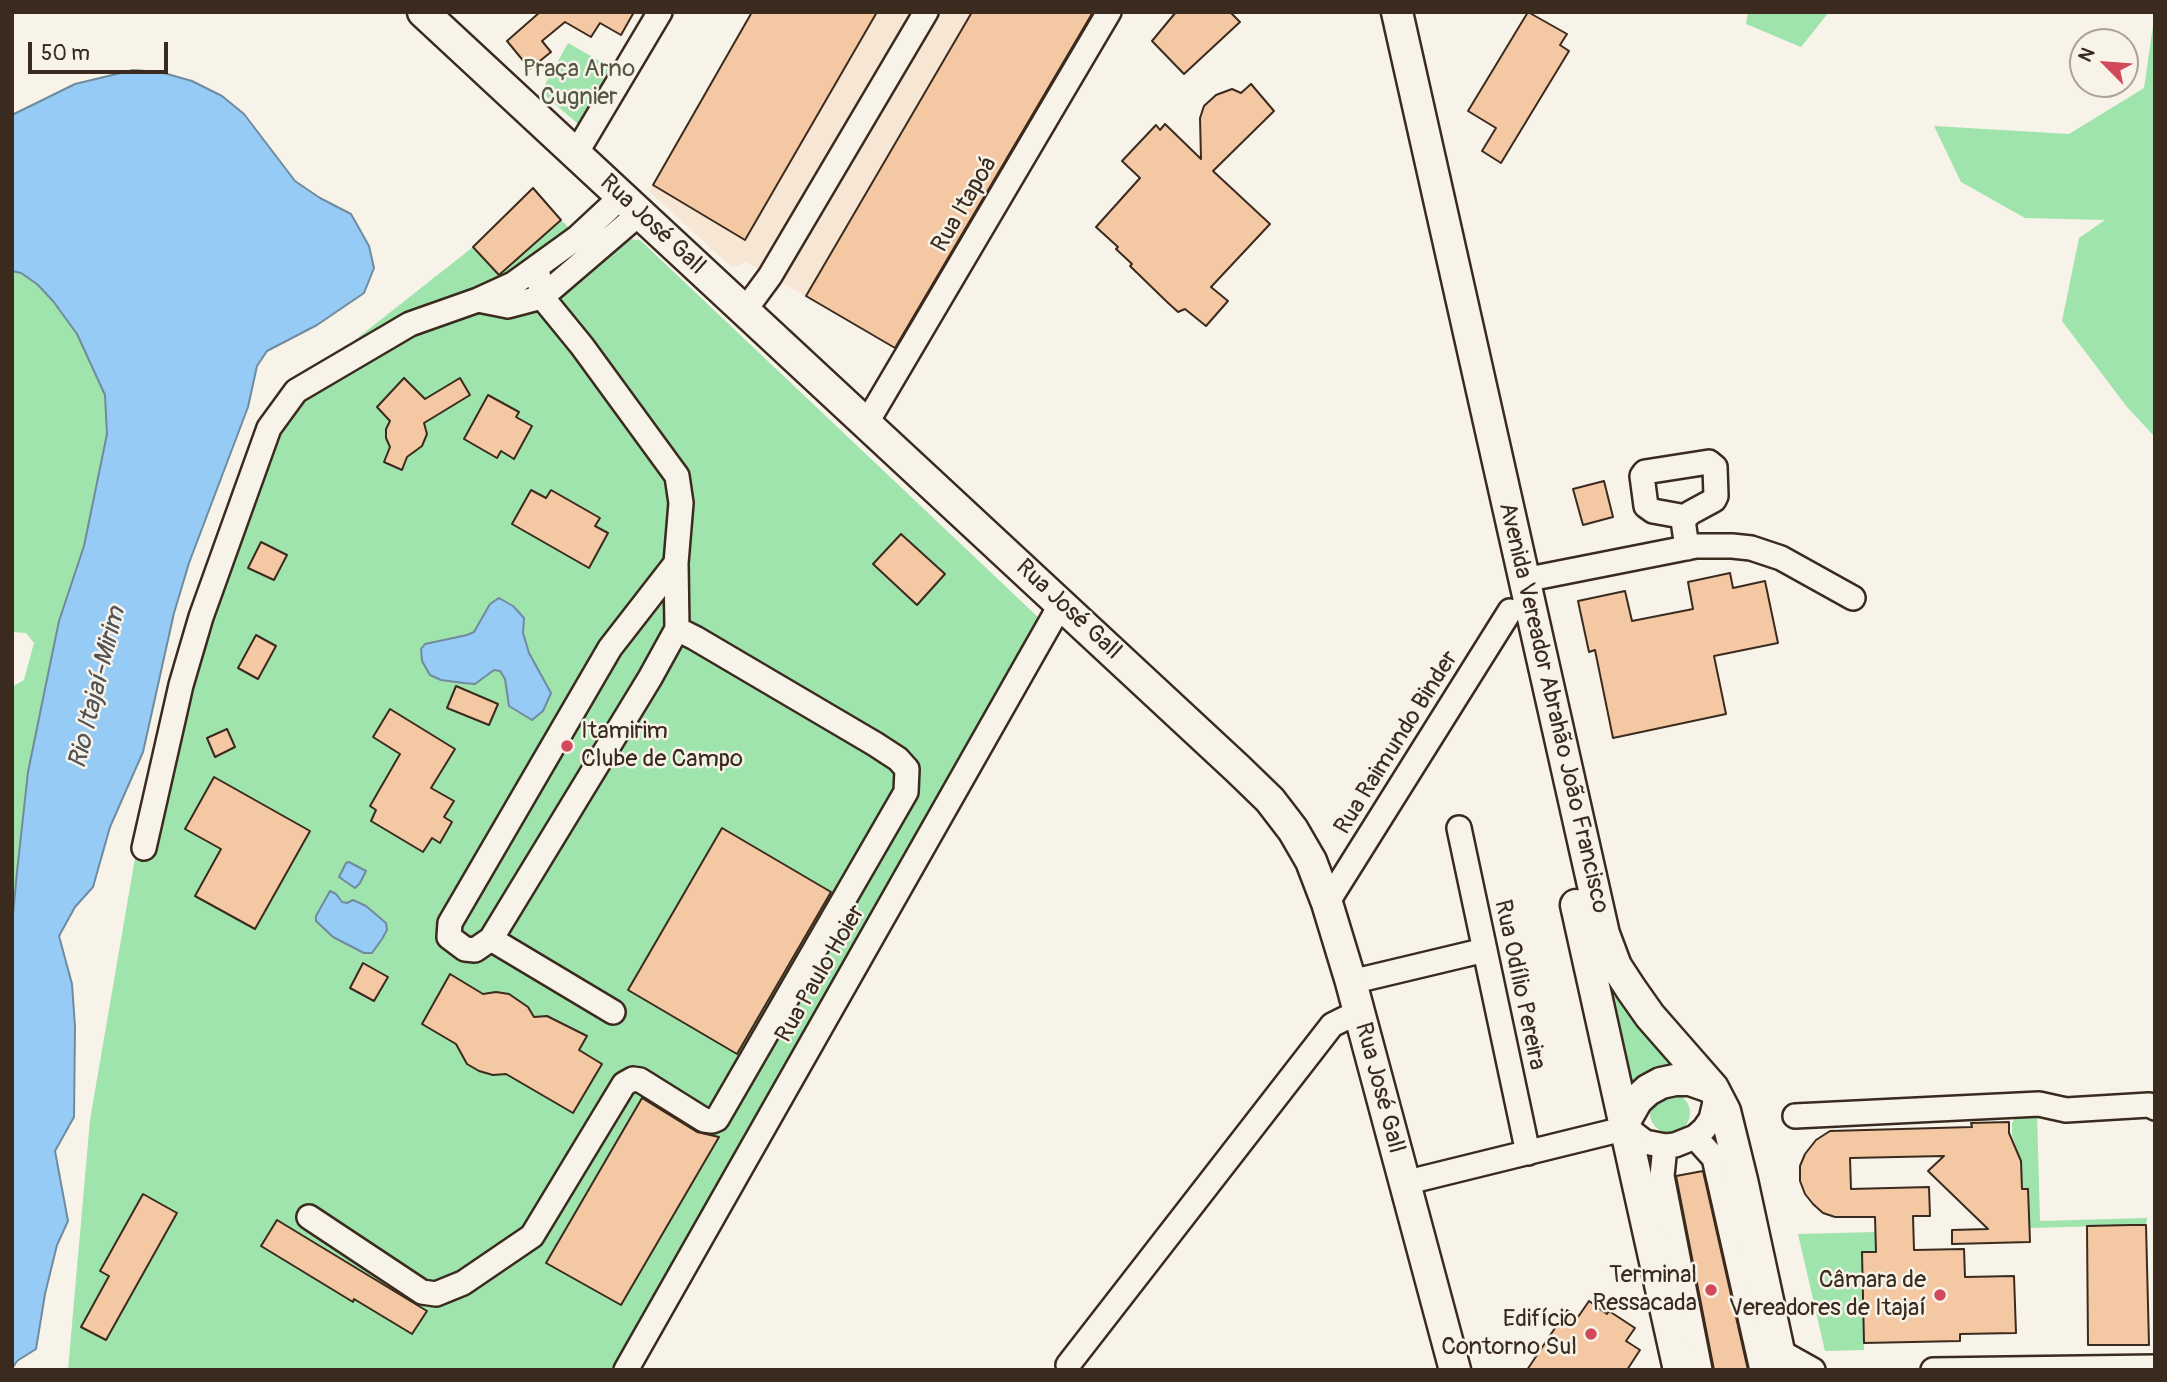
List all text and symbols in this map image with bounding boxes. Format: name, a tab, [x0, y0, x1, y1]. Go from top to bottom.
scale bar	[32, 28, 172, 72]
north arrow	[2069, 28, 2139, 98]
text: 50 m	[41, 40, 90, 67]
text: N	[2073, 44, 2100, 66]
park label: Praça Arno Cugnier	[523, 56, 635, 112]
street label: Rua Itapoá	[926, 152, 1004, 258]
street label: Rua José Gall	[593, 169, 711, 281]
street label: Avenida Vereador Abrahão João Francisco	[1492, 500, 1614, 916]
street label: Rua José Gall	[1009, 554, 1127, 666]
water label: Rio Itajaí-Mirim	[63, 604, 133, 772]
street label: Rua Raimundo Binder	[1329, 646, 1465, 840]
place label: Itamirim Clube de Campo	[581, 718, 743, 774]
marker: Itamirim Clube de Campo	[559, 738, 575, 754]
street label: Rua Odílio Pereira	[1487, 897, 1551, 1073]
street label: Rua Paulo Hoier	[770, 900, 872, 1048]
street label: Rua José Gall	[1348, 1020, 1410, 1156]
place label: Terminal Ressacada	[1592, 1262, 1697, 1318]
place label: Câmara de Vereadores de Itajaí	[1729, 1267, 1926, 1323]
marker: Terminal Ressacada	[1703, 1282, 1719, 1298]
marker: Câmara de Vereadores de Itajaí	[1932, 1287, 1948, 1303]
place label: Edifício Contorno Sul	[1441, 1306, 1577, 1362]
marker: Edifício Contorno Sul	[1583, 1326, 1599, 1342]

